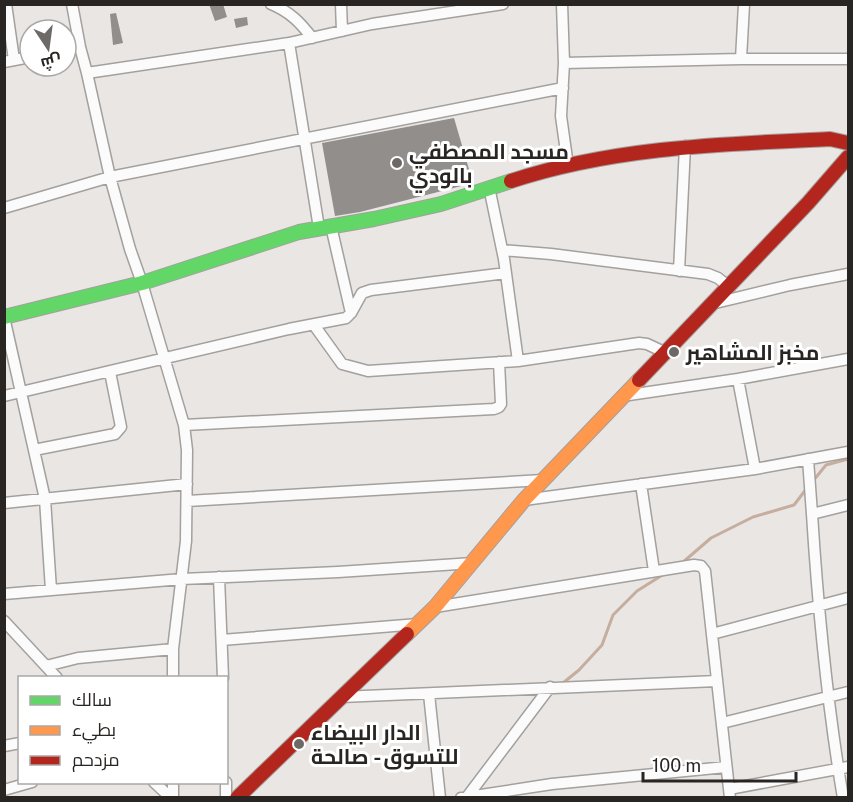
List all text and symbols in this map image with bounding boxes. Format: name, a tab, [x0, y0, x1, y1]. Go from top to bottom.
north arrow	[18, 18, 78, 78]
text: ش	[39, 51, 63, 74]
place label: مسجد المصطفي بالودي	[409, 139, 569, 193]
marker: مسجد المصطفي بالودي	[390, 156, 404, 170]
place label: مخبز المشاهير	[685, 340, 819, 365]
marker: مخبز المشاهير	[667, 345, 681, 359]
legend	[18, 676, 228, 784]
text: سالك	[72, 689, 112, 710]
text: بطيء	[72, 719, 116, 744]
place label: الدار البيضاء للتسوق - صالحة	[311, 720, 458, 770]
marker: الدار البيضاء للتسوق - صالحة	[292, 737, 306, 751]
scale bar	[643, 745, 796, 783]
text: مزدحم	[72, 749, 120, 772]
text: 100 m	[652, 755, 701, 776]

